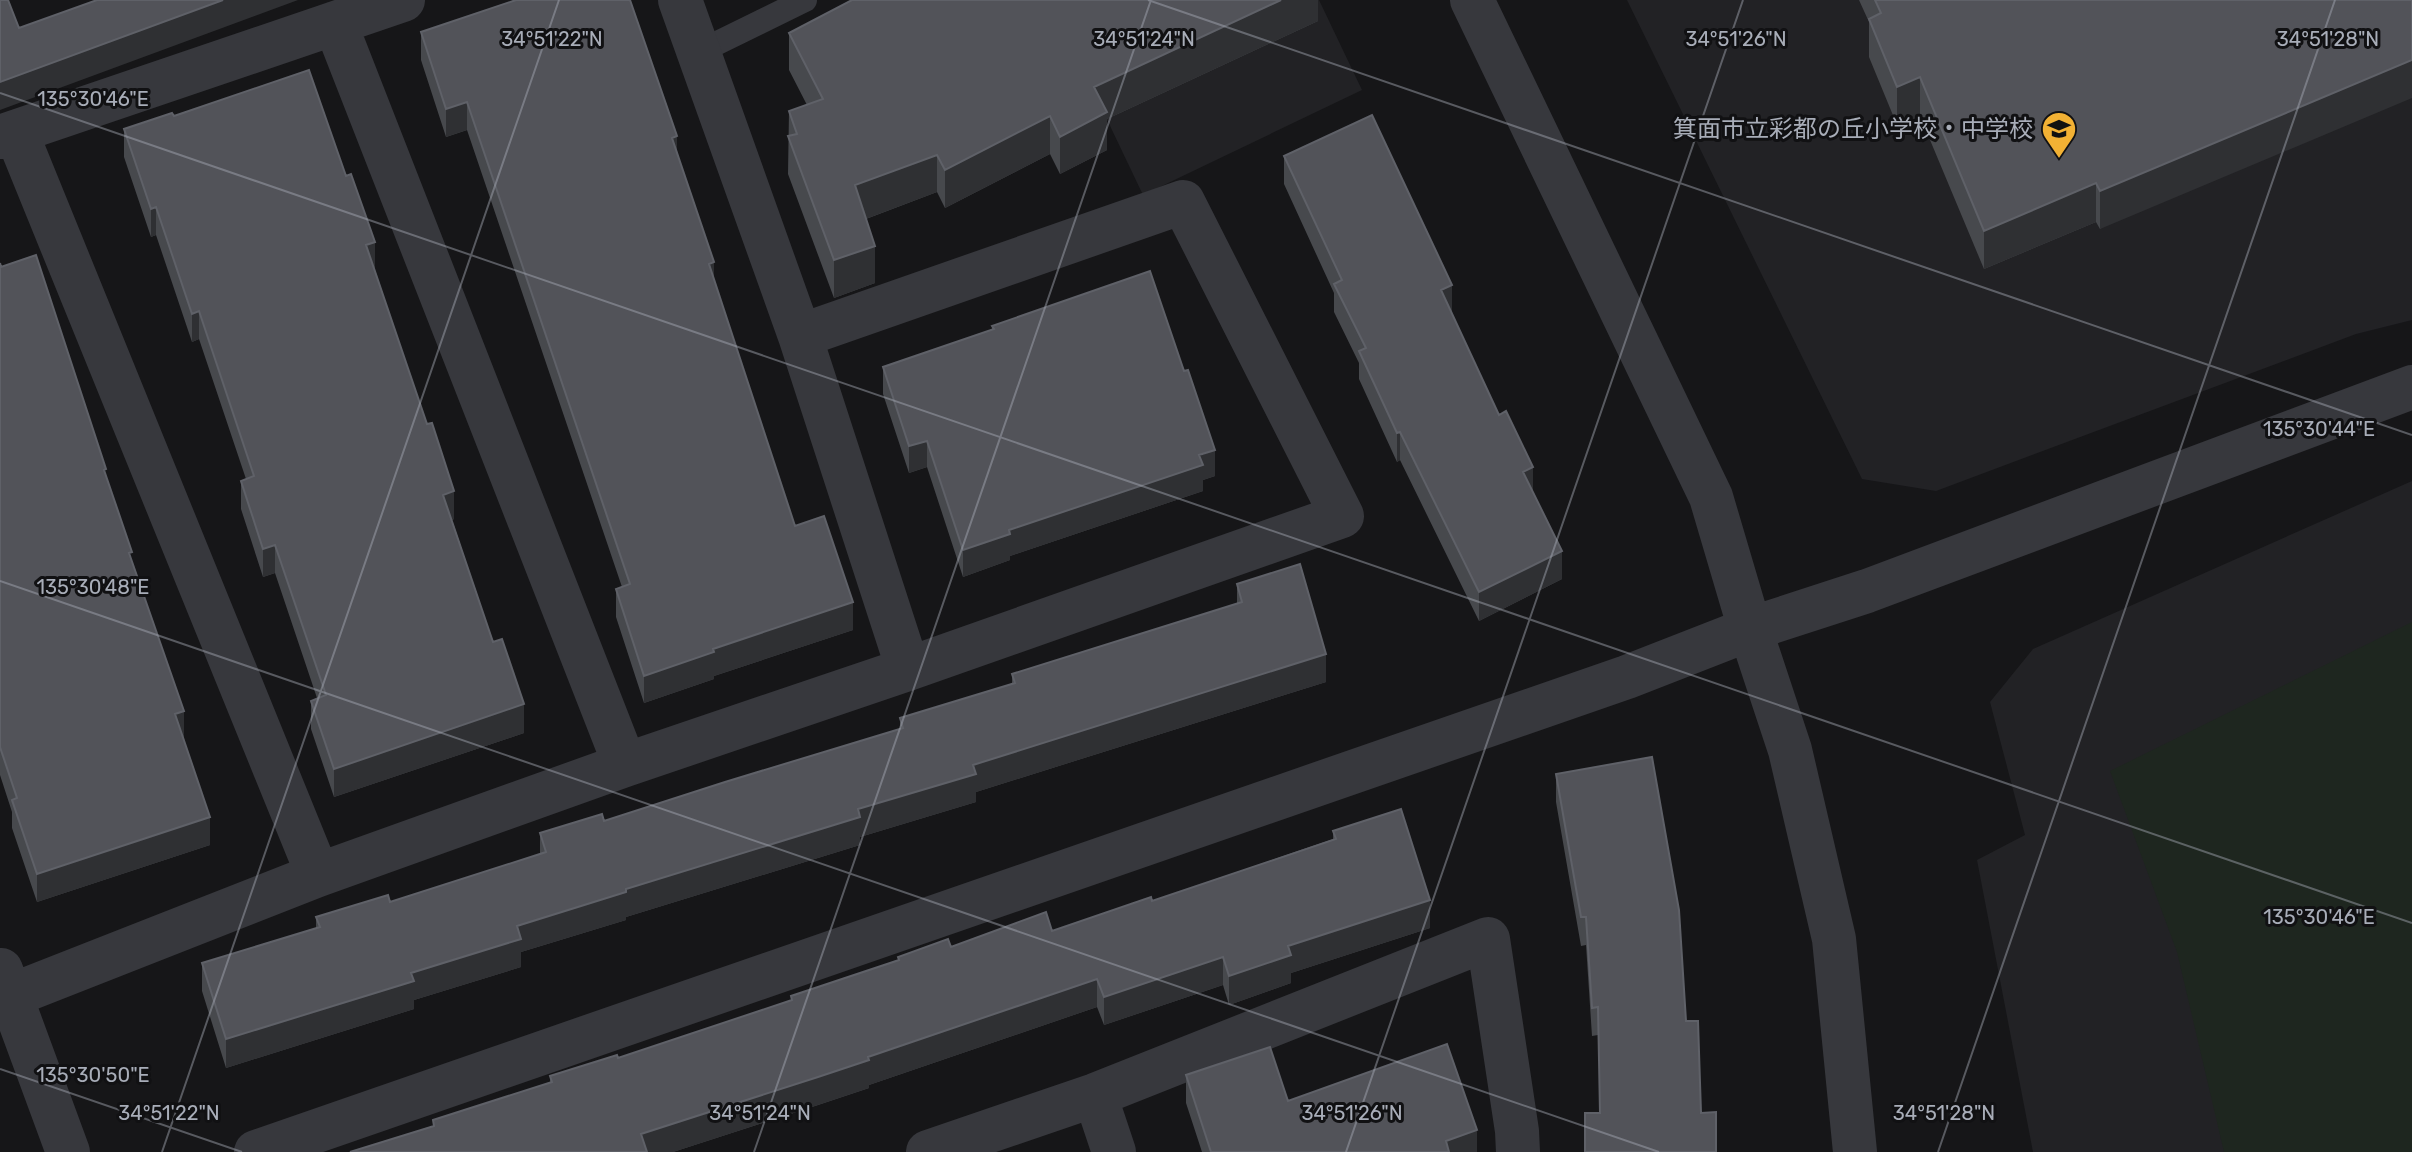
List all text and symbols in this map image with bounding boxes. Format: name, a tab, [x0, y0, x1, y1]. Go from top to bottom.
text: 34°51'22"N	[501, 27, 603, 51]
text: 34°51'24"N	[1093, 27, 1195, 51]
text: 34°51'26"N	[1685, 27, 1787, 51]
text: 34°51'28"N	[2277, 27, 2379, 51]
text: 135°30'46"E	[37, 87, 149, 111]
school or university icon: 箕面市立彩都の丘小学校・中学校	[2040, 110, 2078, 160]
place label: 箕面市立彩都の丘小学校・中学校	[1673, 115, 2033, 143]
text: 135°30'44"E	[2263, 417, 2375, 441]
text: 135°30'48"E	[36, 575, 150, 599]
text: 135°30'46"E	[2263, 905, 2375, 929]
text: 135°30'50"E	[36, 1063, 150, 1087]
text: 34°51'22"N	[118, 1101, 220, 1125]
text: 34°51'24"N	[709, 1101, 811, 1125]
text: 34°51'26"N	[1301, 1101, 1403, 1125]
text: 34°51'28"N	[1893, 1101, 1995, 1125]

